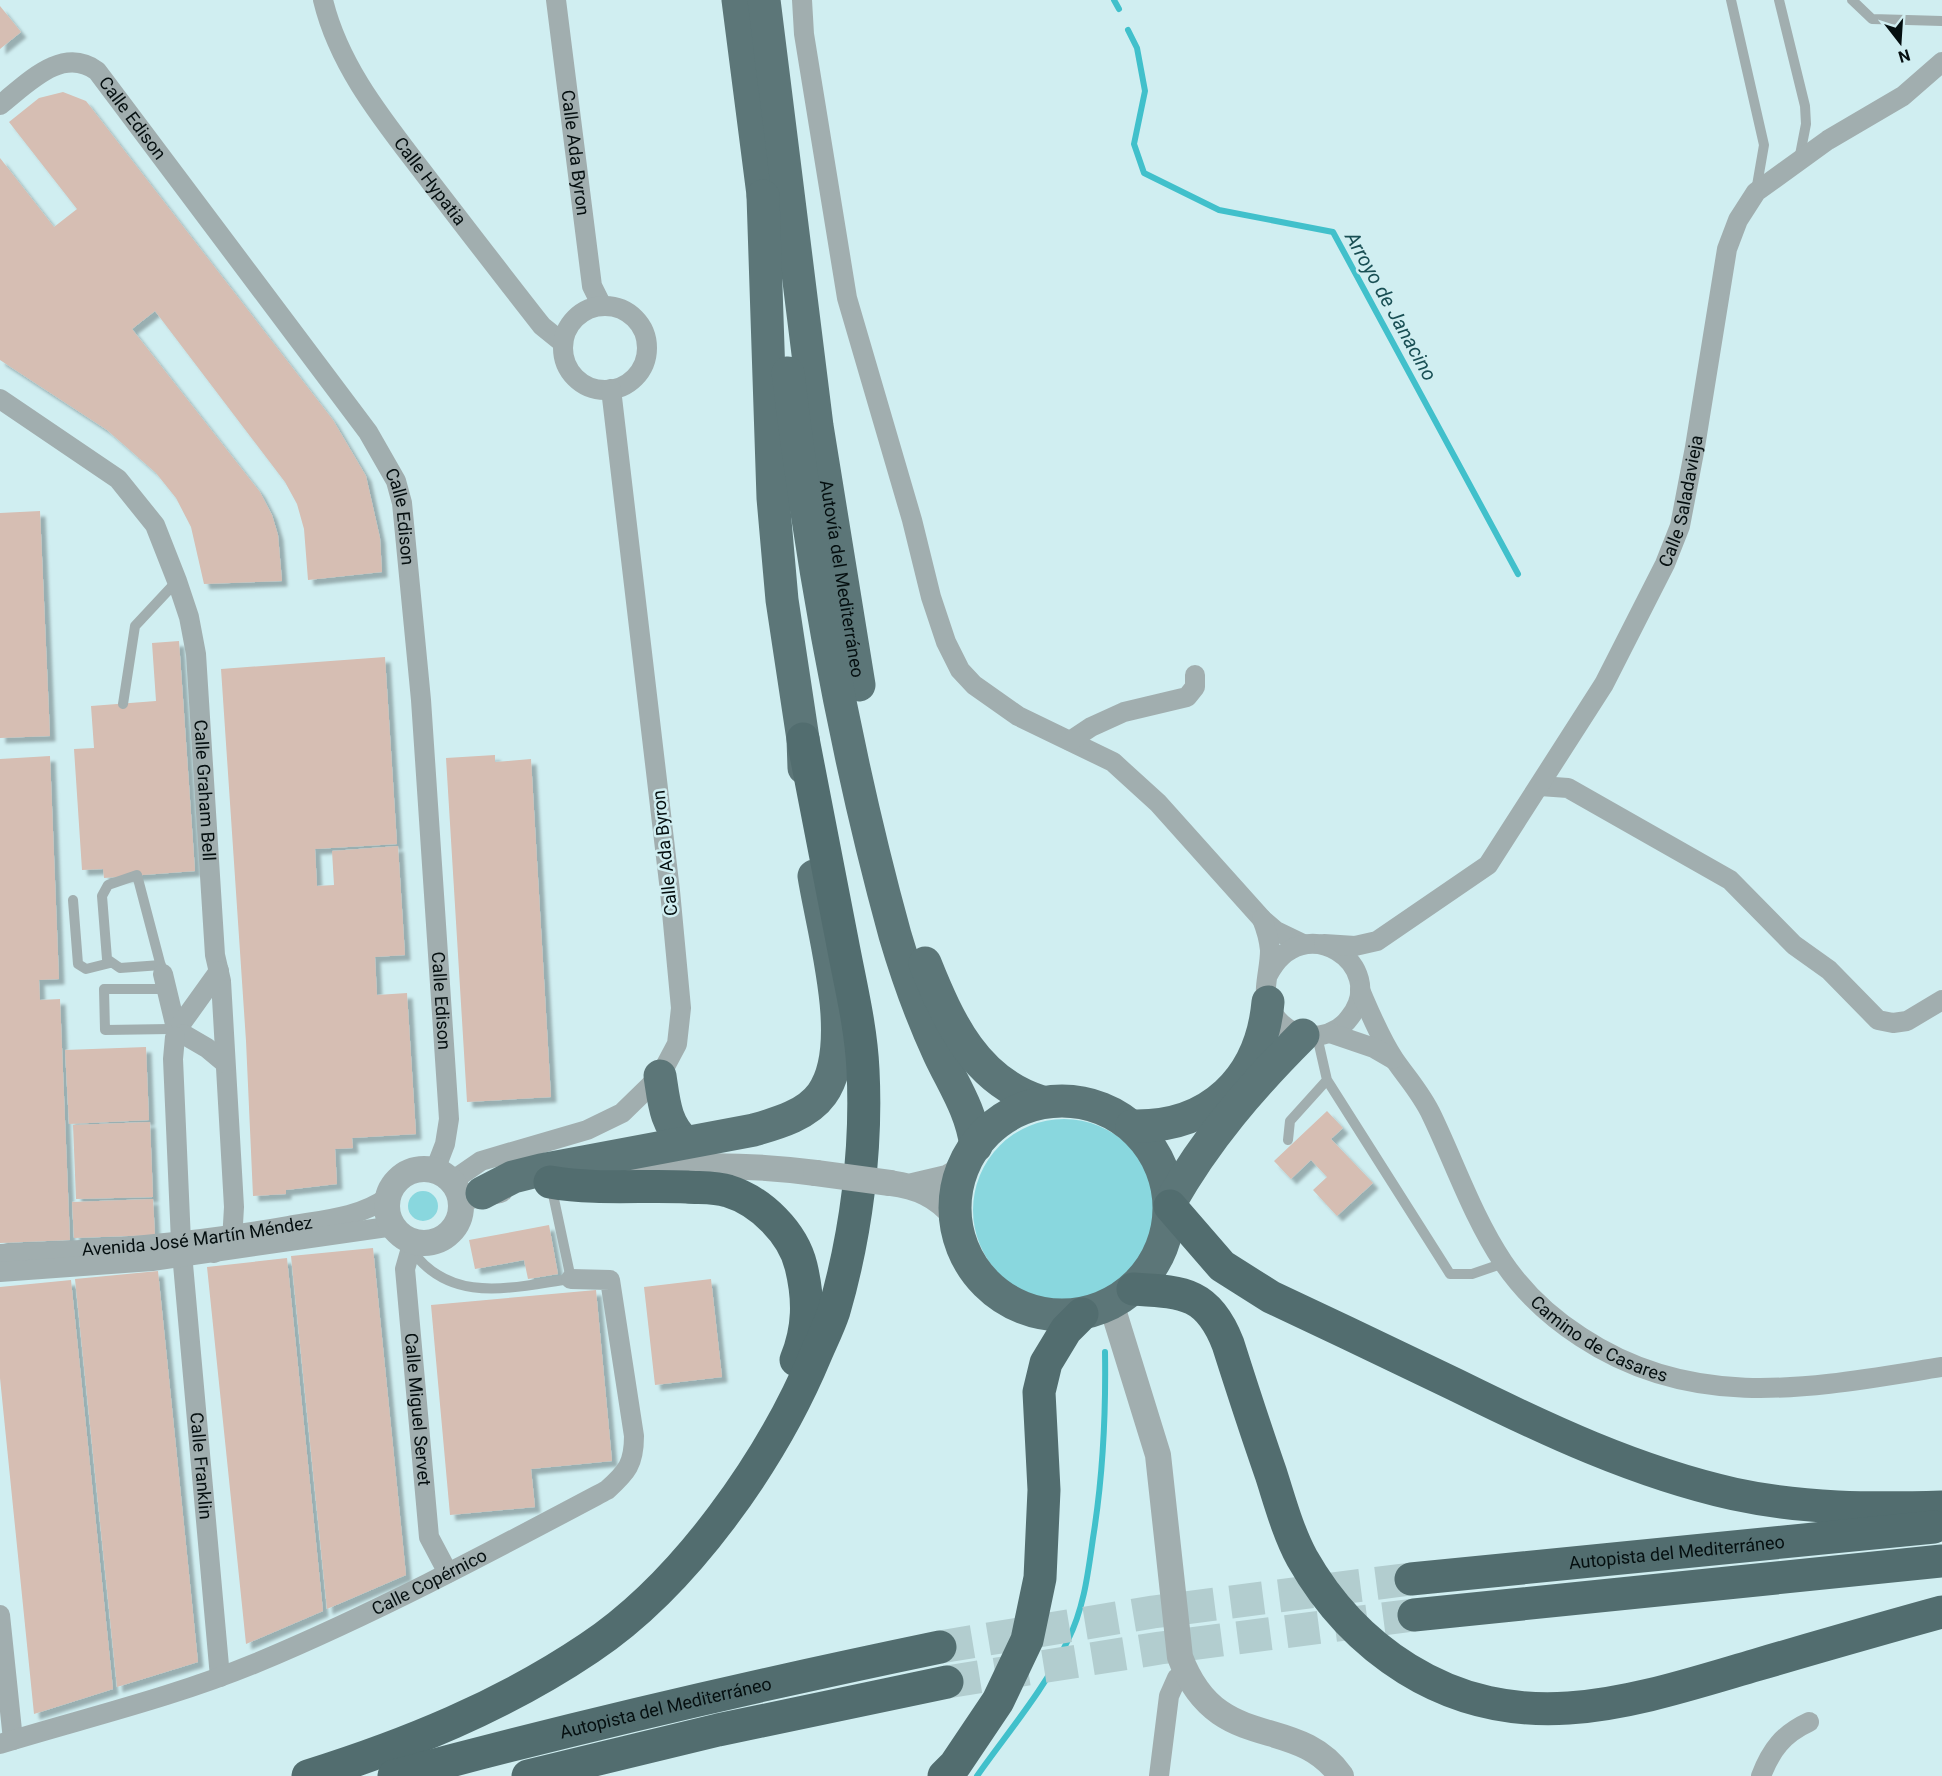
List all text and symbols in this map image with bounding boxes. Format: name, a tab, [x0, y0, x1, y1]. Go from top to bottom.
north arrow	[1870, 12, 1930, 72]
text: N	[1896, 45, 1912, 67]
street label: Calle Edison	[95, 72, 171, 163]
street label: Calle Ada Byron	[557, 89, 594, 217]
street label: Calle Hypatia	[390, 133, 471, 229]
water label: Arroyo de Janacino	[1340, 226, 1442, 385]
street label: Calle Saladavieja	[1654, 434, 1707, 570]
street label: Calle Edison	[381, 464, 419, 566]
street label: Autovía del Mediterráneo	[816, 478, 869, 679]
street label: Calle Graham Bell	[190, 719, 220, 862]
street label: Calle Ada Byron	[647, 789, 682, 917]
street label: Calle Edison	[428, 951, 455, 1050]
street label: Avenida José Martín Méndez	[81, 1211, 314, 1260]
street label: Camino de Casares	[1526, 1291, 1670, 1386]
street label: Calle Miguel Servet	[401, 1332, 435, 1487]
street label: Calle Franklin	[186, 1411, 217, 1520]
street label: Autopista del Mediterráneo	[1568, 1531, 1786, 1573]
street label: Calle Copérnico	[368, 1544, 490, 1619]
street label: Autopista del Mediterráneo	[558, 1673, 773, 1743]

